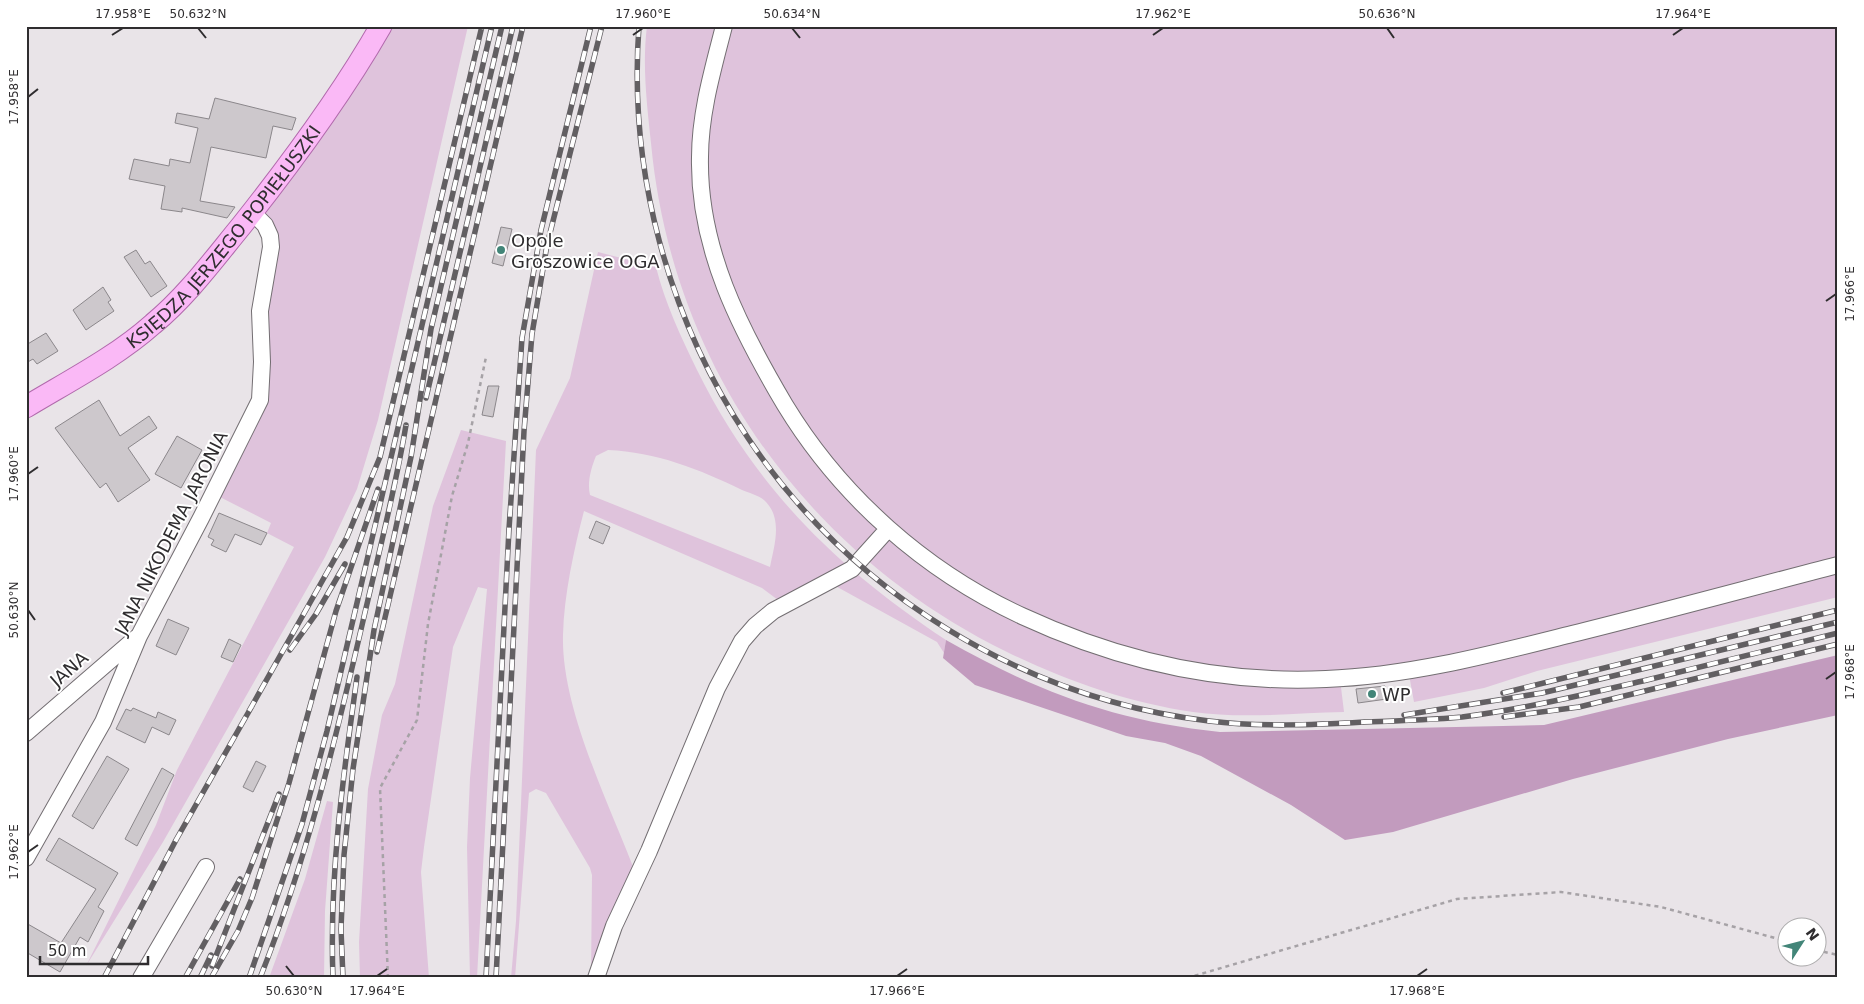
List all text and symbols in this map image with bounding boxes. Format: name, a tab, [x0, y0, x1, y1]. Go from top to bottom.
text: 17.958°E	[95, 7, 151, 21]
text: 50.632°N	[170, 7, 226, 21]
text: 17.960°E	[615, 7, 671, 21]
text: 50.634°N	[764, 7, 820, 21]
text: 17.962°E	[1135, 7, 1191, 21]
text: 50.636°N	[1359, 7, 1415, 21]
text: 17.964°E	[1655, 7, 1711, 21]
text: 17.958°E	[7, 69, 21, 125]
street label: KSIĘDZA JERZEGO POPIEŁUSZKI	[122, 121, 324, 352]
place label: Opole Groszowice OGA	[511, 230, 660, 272]
marker: Opole Groszowice OGA	[495, 244, 507, 256]
text: 17.966°E	[1843, 266, 1857, 322]
street label: JANA NIKODEMA JARONIA	[110, 427, 232, 640]
text: 17.960°E	[7, 446, 21, 502]
text: 50.630°N	[7, 582, 21, 638]
text: 17.968°E	[1843, 644, 1857, 700]
street label: JANA	[45, 646, 93, 692]
place label: WP	[1382, 684, 1411, 705]
marker: WP	[1366, 688, 1378, 700]
text: 17.962°E	[7, 824, 21, 880]
north arrow	[1776, 916, 1826, 966]
text: N	[1803, 925, 1822, 944]
scale bar	[40, 934, 148, 966]
text: 50 m	[48, 942, 86, 960]
text: 50.630°N	[266, 984, 322, 998]
text: 17.964°E	[349, 984, 405, 998]
text: 17.966°E	[869, 984, 925, 998]
text: 17.968°E	[1389, 984, 1445, 998]

